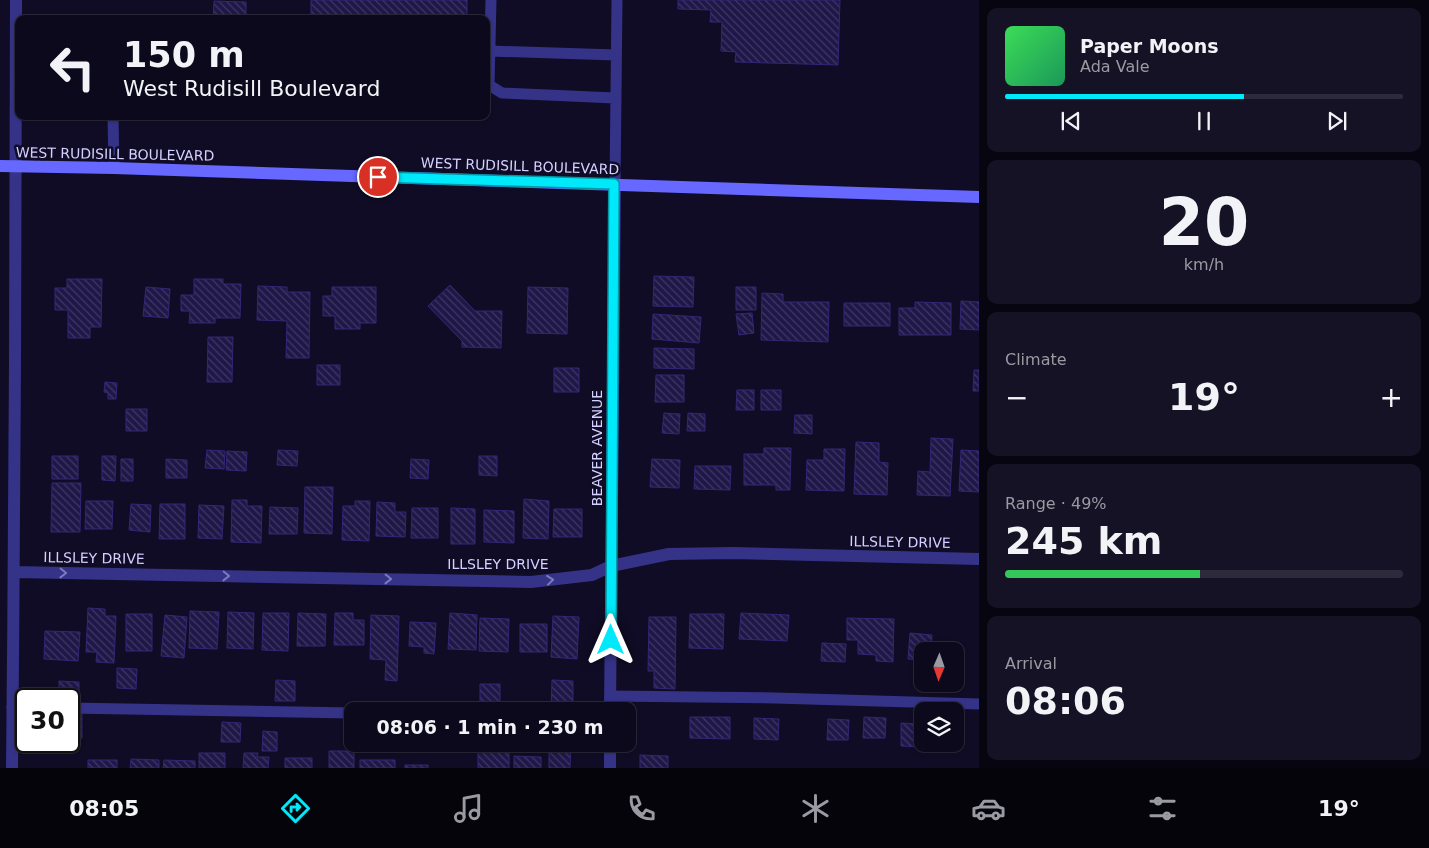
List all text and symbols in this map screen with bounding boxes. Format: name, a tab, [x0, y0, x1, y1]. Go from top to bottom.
icon: left	[40, 35, 105, 100]
text: 150 m	[123, 35, 245, 75]
text: Paper Moons	[1080, 35, 1219, 57]
text: Ada Vale	[1080, 57, 1150, 76]
text: West Rudisill Boulevard	[123, 76, 380, 101]
icon: previous	[1057, 107, 1085, 135]
icon: pause	[1190, 107, 1218, 135]
icon: next	[1323, 107, 1351, 135]
street label: WEST RUDISILL BOULEVARD	[16, 144, 214, 164]
street label: WEST RUDISILL BOULEVARD	[420, 155, 620, 177]
pin	[357, 156, 399, 198]
icon: arrive	[364, 163, 392, 191]
text: 20	[1159, 185, 1249, 260]
text: km/h	[1184, 255, 1224, 274]
text: Climate	[1005, 350, 1067, 369]
text: 19°	[1168, 375, 1240, 419]
text: −	[1005, 381, 1028, 414]
text: +	[1380, 381, 1403, 414]
street label: BEAVER AVENUE	[589, 390, 605, 506]
text: Range · 49%	[1005, 494, 1107, 513]
text: 245 km	[1005, 519, 1162, 563]
street label: ILLSLEY DRIVE	[849, 533, 951, 551]
street label: ILLSLEY DRIVE	[43, 549, 145, 567]
street label: ILLSLEY DRIVE	[447, 556, 549, 572]
one-way arrow	[60, 568, 67, 578]
one-way arrow	[222, 570, 230, 581]
one-way arrow	[384, 573, 392, 584]
one-way arrow	[547, 575, 555, 586]
position arrow	[584, 613, 636, 665]
north arrow	[914, 642, 964, 692]
map controls	[914, 642, 964, 752]
text: Arrival	[1005, 654, 1057, 673]
text: 08:06	[1005, 679, 1126, 723]
speed limit sign: 30	[15, 688, 80, 753]
button: layers	[914, 702, 964, 752]
text: 08:06 · 1 min · 230 m	[376, 716, 604, 738]
icon: directions	[278, 791, 313, 826]
icon: music	[451, 791, 486, 826]
icon: phone	[624, 791, 659, 826]
icon: climate	[798, 791, 833, 826]
icon: car	[971, 791, 1006, 826]
icon: filters	[1145, 791, 1180, 826]
text: 08:05	[69, 796, 139, 821]
text: 19°	[1318, 796, 1360, 821]

